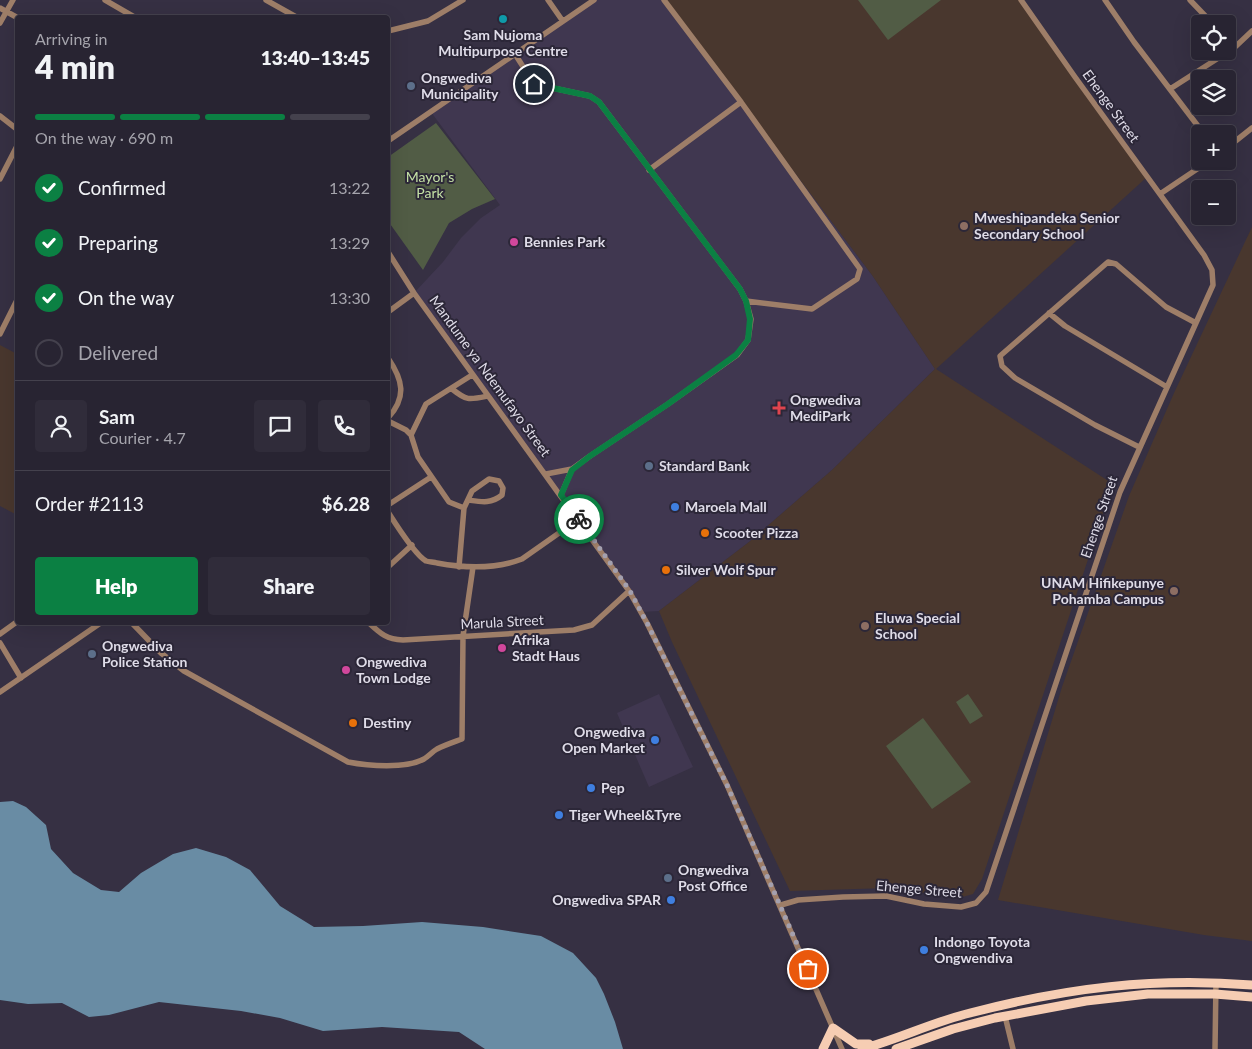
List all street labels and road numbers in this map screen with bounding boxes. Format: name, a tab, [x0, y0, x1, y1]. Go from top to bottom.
street label: Ehenge Street	[1079, 66, 1144, 146]
street label: Mandume ya Ndemufayo Street	[426, 292, 555, 460]
street label: Ehenge Street	[1076, 473, 1121, 560]
street label: Marula Street	[460, 611, 544, 632]
street label: Ehenge Street	[875, 876, 963, 901]

